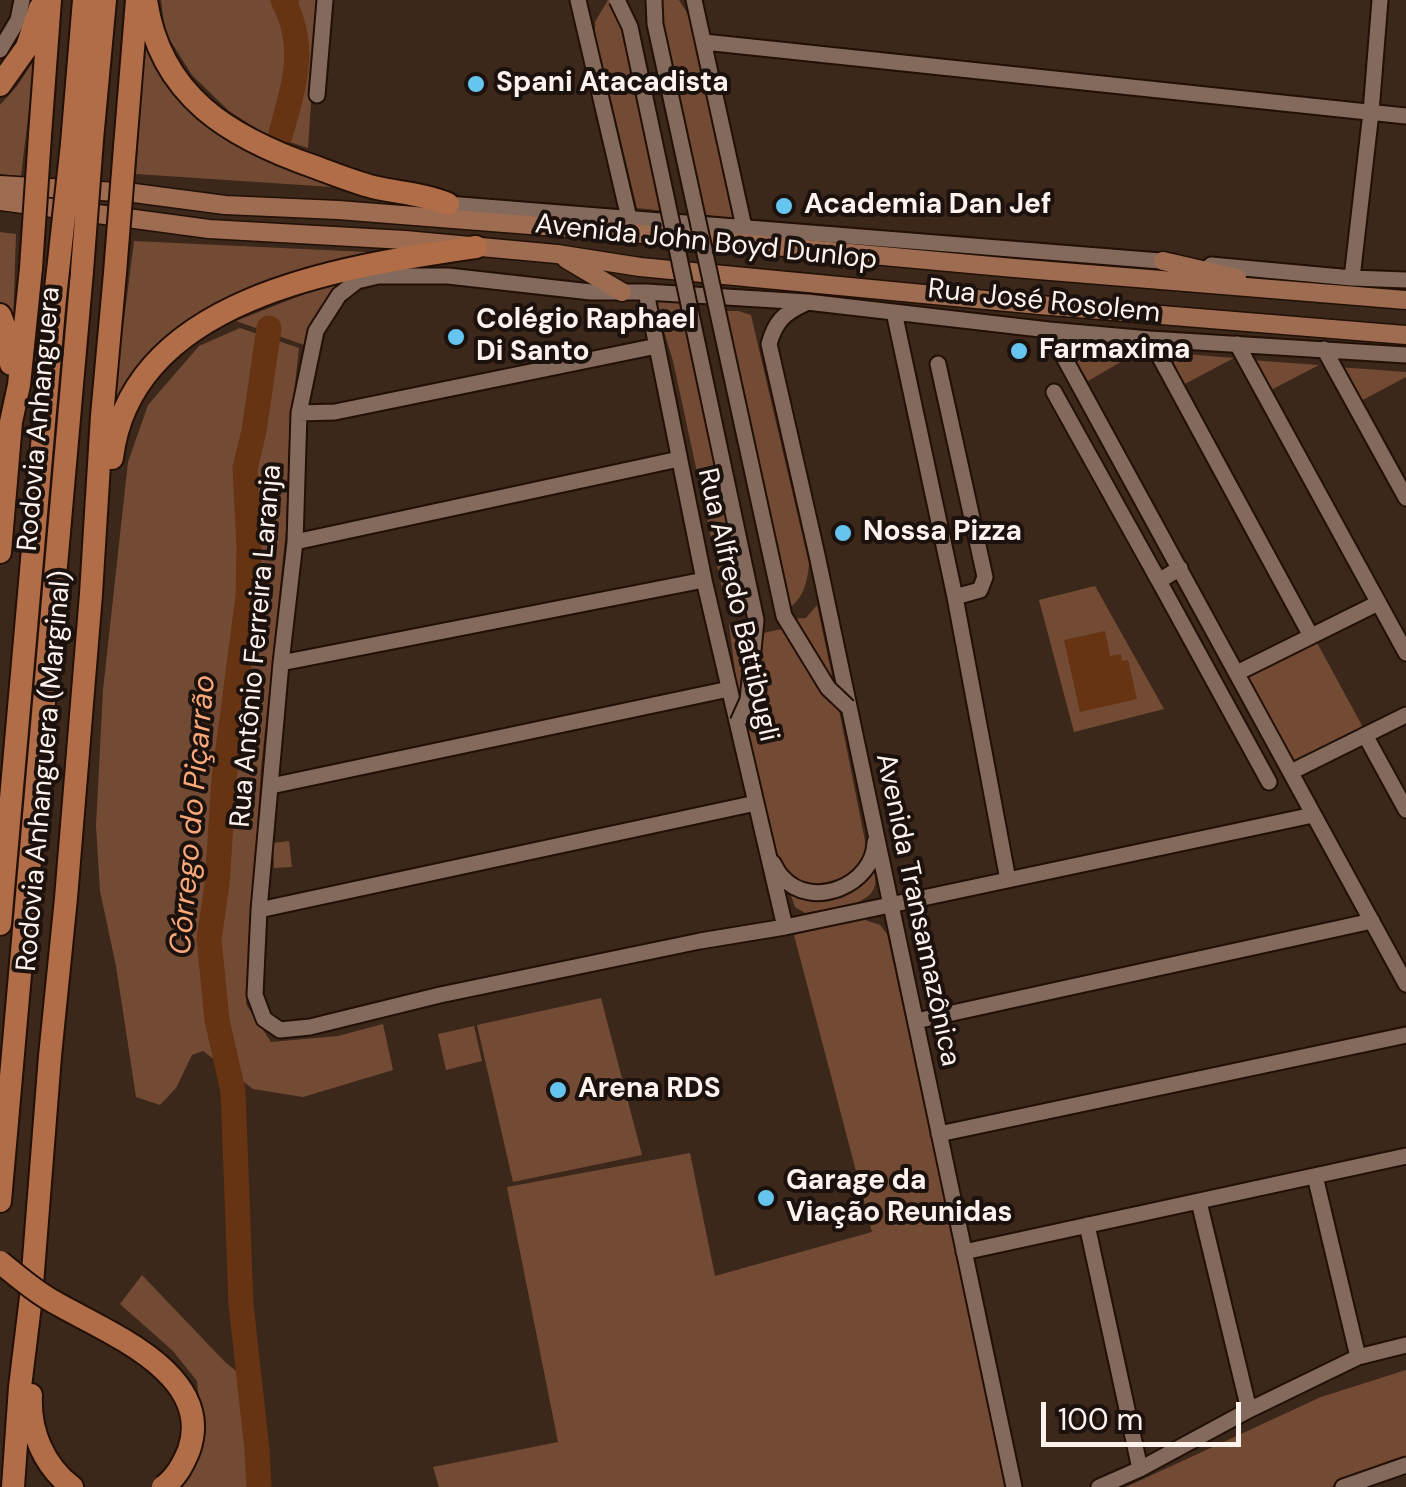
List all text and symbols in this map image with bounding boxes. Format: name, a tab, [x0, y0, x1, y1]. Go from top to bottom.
place label: Spani Atacadista	[496, 67, 729, 101]
marker: Spani Atacadista	[465, 73, 487, 95]
place label: Academia Dan Jef	[804, 189, 1051, 223]
marker: Academia Dan Jef	[773, 195, 795, 217]
street label: Avenida John Boyd Dunlop	[533, 208, 879, 278]
street label: Rua José Rosolem	[926, 273, 1162, 331]
street label: Rodovia Anhanguera	[12, 285, 68, 553]
place label: Colégio Raphael Di Santo	[476, 304, 696, 370]
marker: Colégio Raphael Di Santo	[445, 326, 467, 348]
place label: Farmaxima	[1039, 334, 1190, 368]
marker: Farmaxima	[1008, 340, 1030, 362]
street label: Rua Antônio Ferreira Laranja	[224, 463, 290, 829]
street label: Rua Alfredo Battibugli	[689, 465, 785, 745]
place label: Nossa Pizza	[863, 516, 1022, 550]
marker: Nossa Pizza	[832, 522, 854, 544]
street label: Rodovia Anhanguera (Marginal)	[11, 569, 79, 973]
water label: Córrego do Piçarrão	[164, 674, 224, 956]
street label: Avenida Transamazônica	[867, 751, 967, 1069]
place label: Arena RDS	[578, 1073, 721, 1107]
marker: Arena RDS	[547, 1079, 569, 1101]
place label: Garage da Viação Reunidas	[786, 1165, 1012, 1231]
marker: Garage da Viação Reunidas	[755, 1187, 777, 1209]
scale bar	[1046, 1382, 1246, 1444]
text: 100 m	[1058, 1400, 1143, 1439]

